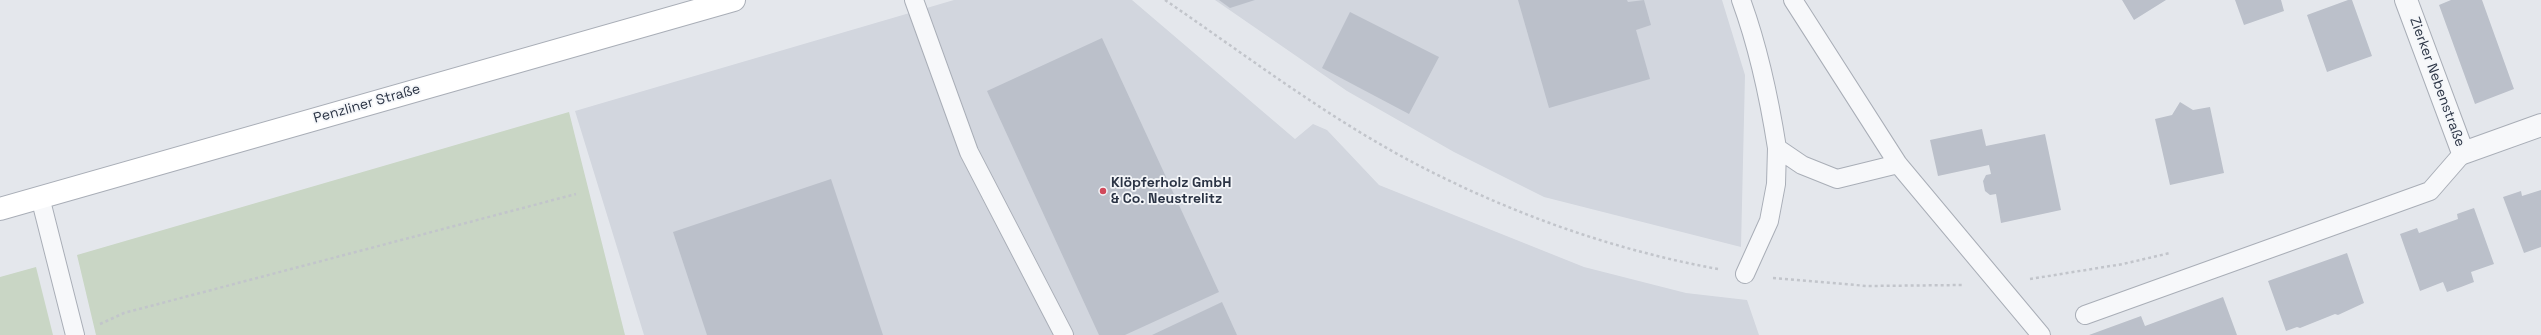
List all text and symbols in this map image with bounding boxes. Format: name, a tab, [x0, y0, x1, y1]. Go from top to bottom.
street label: Zierker Nebenstraße	[2406, 15, 2468, 149]
street label: Penzliner Straße	[312, 81, 422, 127]
place label: Klöpferholz GmbH & Co. Neustrelitz	[1111, 175, 1231, 208]
marker: Klöpferholz GmbH & Co. Neustrelitz	[1098, 186, 1108, 196]

